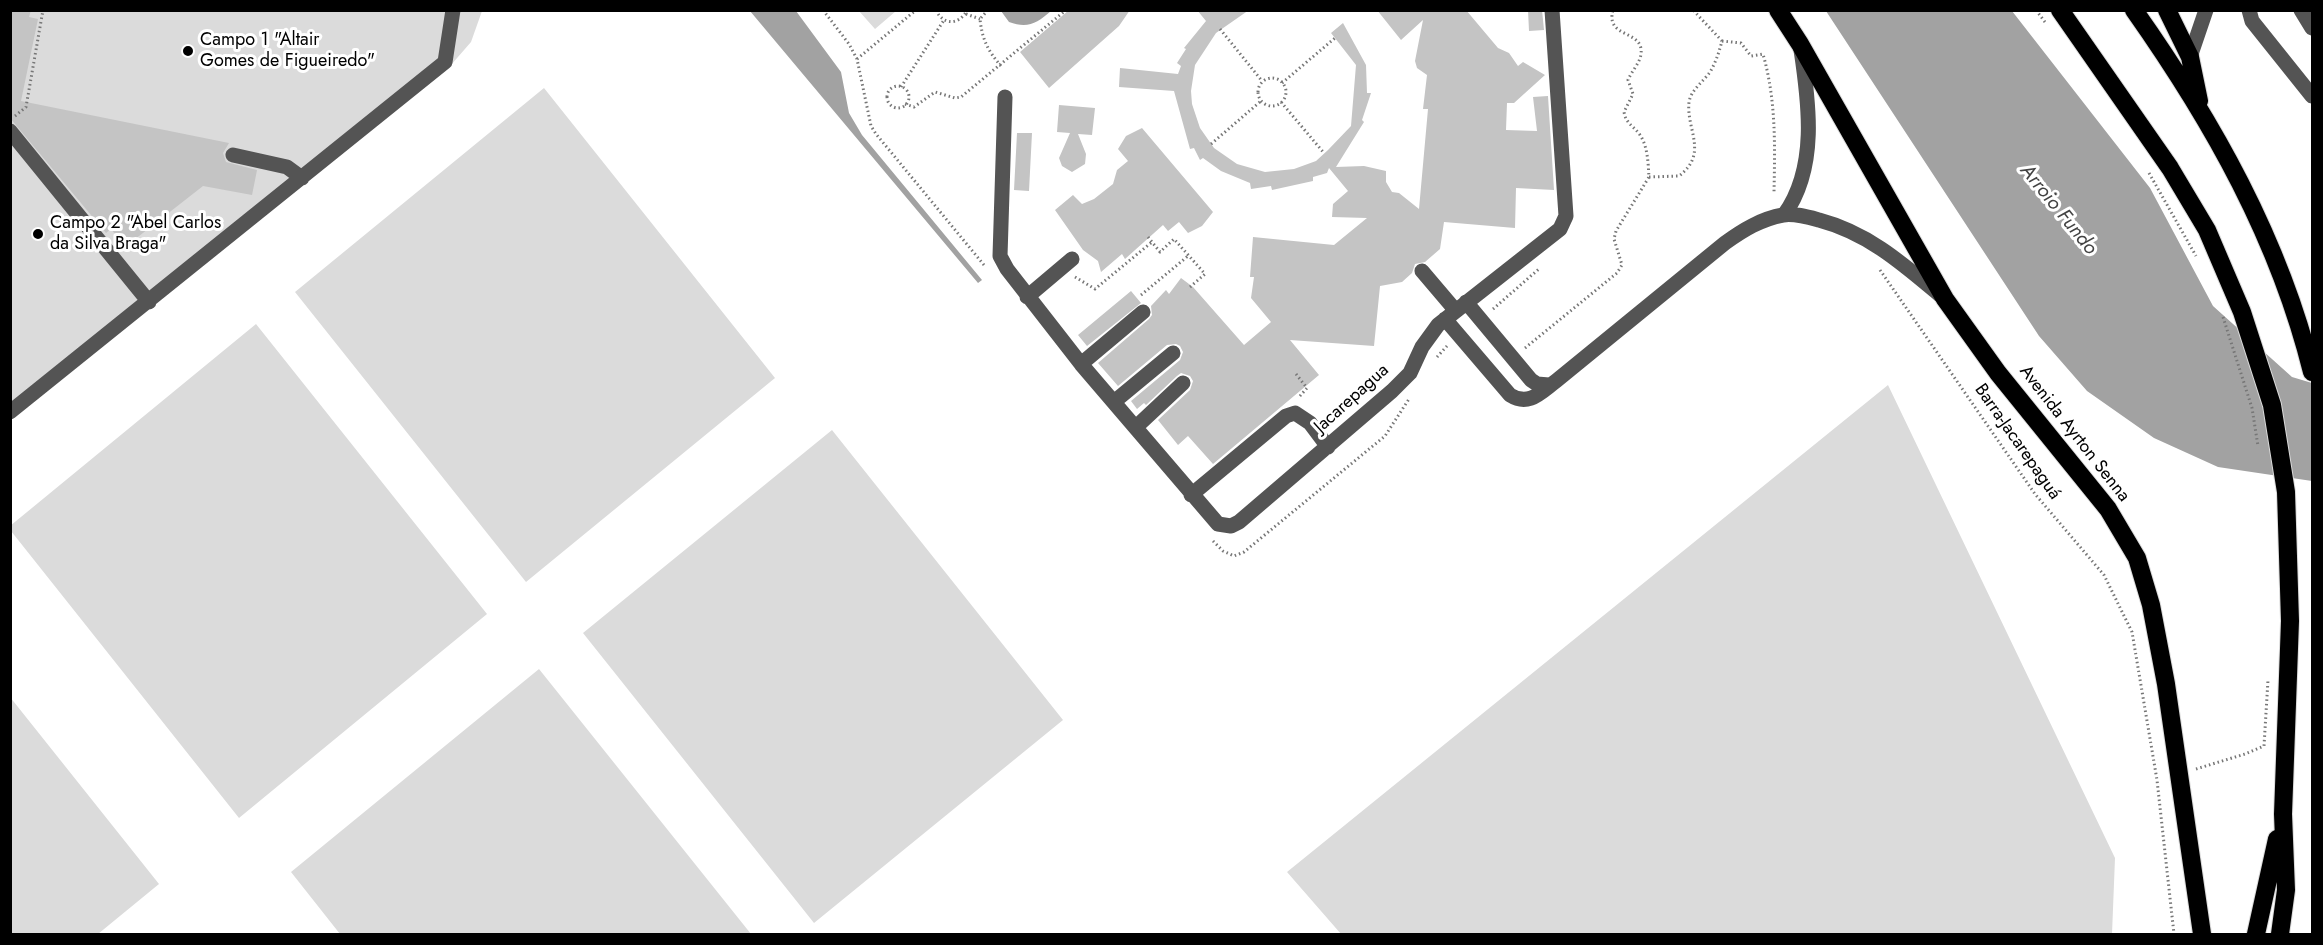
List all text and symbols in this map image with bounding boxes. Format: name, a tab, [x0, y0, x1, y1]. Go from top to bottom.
place label: Campo 1 "Altair Gomes de Figueiredo"	[200, 30, 375, 72]
marker: Campo 1 "Altair Gomes de Figueiredo"	[181, 44, 195, 58]
water label: Arroio Fundo	[2014, 160, 2102, 260]
place label: Campo 2 "Abel Carlos da Silva Braga"	[50, 213, 221, 256]
marker: Campo 2 "Abel Carlos da Silva Braga"	[31, 227, 45, 241]
street label: Jacarepagua	[1310, 360, 1394, 438]
street label: Avenida Ayrton Senna	[2014, 362, 2134, 506]
street label: Barra-Jacarepaguá	[1969, 380, 2065, 504]

